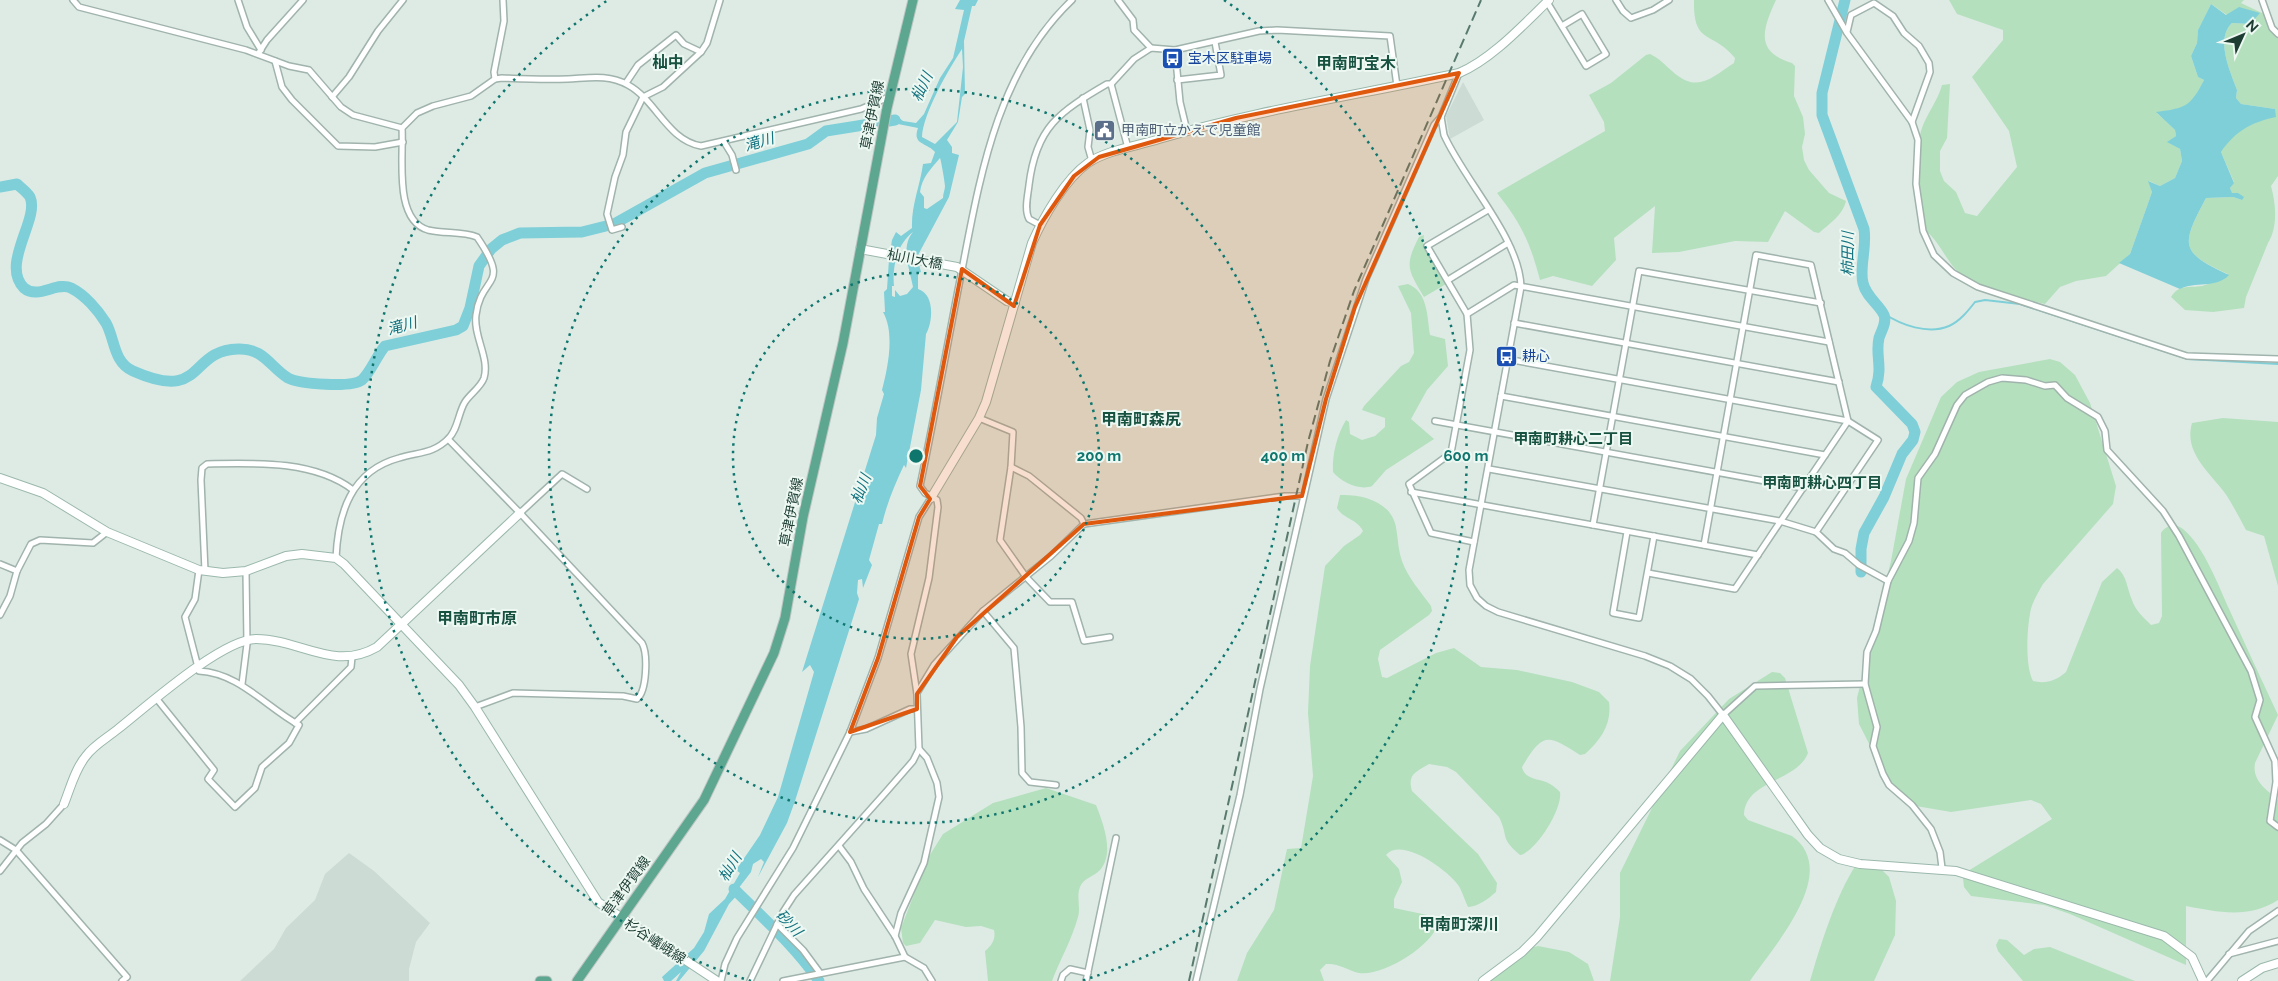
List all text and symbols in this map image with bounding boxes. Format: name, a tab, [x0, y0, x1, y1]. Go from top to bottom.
north arrow	[2218, 10, 2268, 60]
text: N	[2243, 17, 2262, 35]
bus stop icon: 宝木区駐車場	[1160, 46, 1184, 70]
place label: 宝木区駐車場	[1188, 50, 1272, 66]
district label: 杣中	[652, 53, 684, 72]
district label: 甲南町宝木	[1316, 54, 1396, 73]
water label: 杣川	[908, 68, 937, 104]
street label: 草津伊賀線	[857, 79, 887, 151]
public building icon: 甲南町立かえで児童館	[1093, 118, 1117, 142]
place label: 甲南町立かえで児童館	[1121, 122, 1261, 138]
water label: 滝川	[742, 129, 778, 155]
water label: 柿田川	[1839, 230, 1857, 277]
street label: 杣川大橋	[886, 246, 944, 272]
water label: 滝川	[385, 313, 421, 339]
bus stop icon: 耕心	[1494, 344, 1518, 368]
place label: 耕心	[1522, 348, 1550, 364]
district label: 甲南町森尻	[1101, 410, 1181, 429]
district label: 甲南町耕心二丁目	[1513, 430, 1633, 448]
centre of rings	[907, 447, 925, 465]
text: 200 m	[1077, 447, 1121, 465]
text: 400 m	[1261, 447, 1305, 465]
text: 600 m	[1443, 447, 1489, 465]
water label: 杣川	[847, 470, 875, 506]
district label: 甲南町耕心四丁目	[1762, 474, 1882, 492]
street label: 草津伊賀線	[776, 476, 806, 548]
district label: 甲南町市原	[437, 609, 517, 628]
water label: 杣川	[715, 848, 746, 884]
street label: 草津伊賀線	[599, 853, 653, 919]
water label: 砂川	[772, 906, 807, 942]
street label: 杉谷嶬峨線	[621, 915, 689, 967]
district label: 甲南町深川	[1419, 915, 1499, 934]

